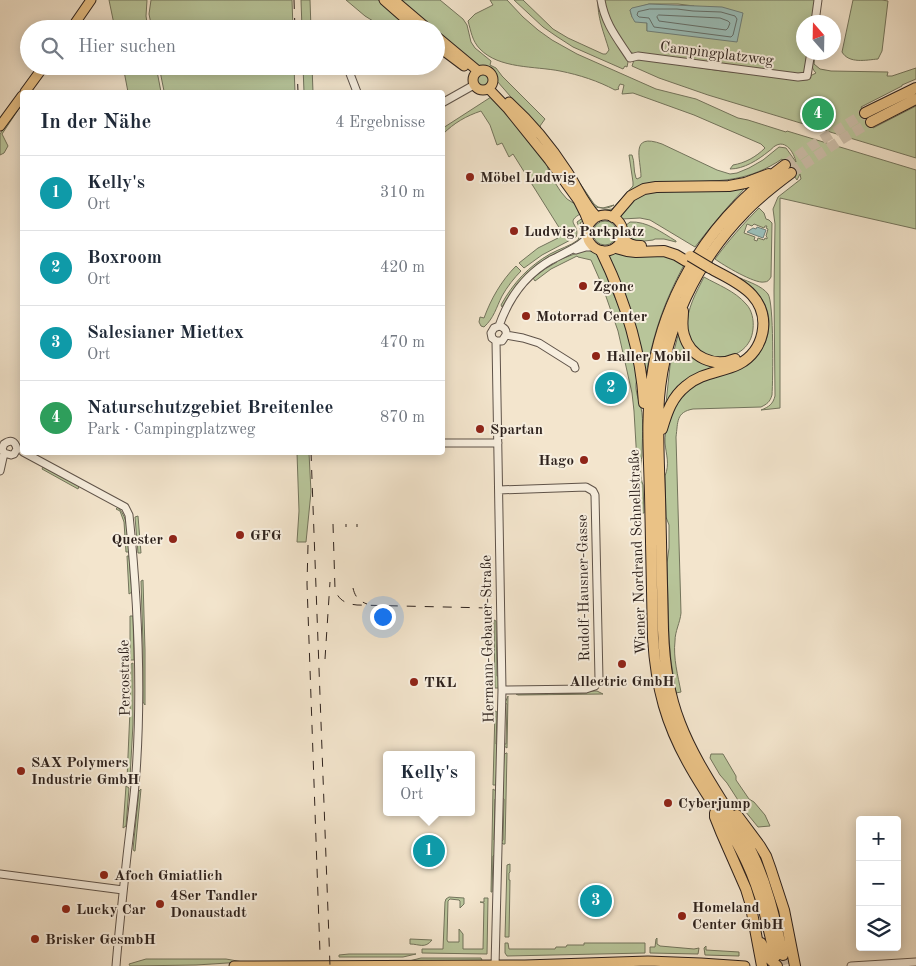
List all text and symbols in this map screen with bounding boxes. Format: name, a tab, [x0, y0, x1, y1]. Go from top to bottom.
north arrow	[796, 15, 841, 60]
search box	[20, 20, 445, 75]
icon: search	[38, 34, 66, 62]
text: Hier suchen	[78, 38, 176, 57]
street label: Campingplatzweg	[659, 40, 775, 69]
pin: 4	[802, 95, 834, 133]
text: In der Nähe	[40, 112, 151, 133]
text: 4 Ergebnisse	[335, 115, 425, 131]
marker: Möbel Ludwig	[464, 171, 476, 183]
place label: Möbel Ludwig	[480, 171, 576, 186]
text: Kelly's	[87, 174, 145, 193]
text: 1	[51, 185, 61, 201]
text: 310 m	[380, 185, 425, 201]
text: Ort	[87, 197, 110, 213]
marker: Ludwig Parkplatz	[508, 225, 520, 237]
place label: Ludwig Parkplatz	[524, 225, 644, 240]
text: Boxroom	[87, 249, 162, 268]
text: 2	[51, 260, 61, 276]
text: 420 m	[380, 260, 425, 276]
text: Ort	[87, 272, 110, 288]
marker: Zgonc	[577, 280, 589, 292]
place label: Zgonc	[593, 280, 634, 295]
marker: Motorrad Center	[520, 310, 532, 322]
place label: Motorrad Center	[536, 310, 648, 325]
text: Salesianer Miettex	[87, 324, 244, 343]
text: 3	[51, 335, 61, 351]
text: 470 m	[380, 335, 425, 351]
text: Ort	[87, 347, 110, 363]
marker: Haller Mobil	[590, 350, 602, 362]
place label: Haller Mobil	[606, 350, 691, 365]
pin: 2	[595, 369, 627, 407]
text: Naturschutzgebiet Breitenlee	[87, 399, 334, 418]
text: 4	[51, 410, 61, 426]
text: 870 m	[380, 410, 425, 426]
text: Park · Campingplatzweg	[87, 422, 255, 438]
marker: Spartan	[474, 423, 486, 435]
place label: Spartan	[490, 423, 543, 438]
street label: Wiener Nordrand Schnellstraße	[627, 449, 650, 655]
place label: Hago	[538, 454, 574, 469]
marker: Hago	[578, 454, 590, 466]
street label: Rudolf-Hausner-Gasse	[576, 514, 593, 662]
marker: GFG	[234, 529, 246, 541]
place label: GFG	[250, 529, 282, 544]
place label: Quester	[111, 533, 163, 548]
marker: Quester	[167, 533, 179, 545]
street label: Hermann-Gebauer-Straße	[480, 555, 497, 723]
your location	[370, 604, 396, 630]
street label: Percostraße	[117, 639, 134, 716]
marker: Allectric GmbH	[616, 658, 628, 670]
place label: Allectric GmbH	[569, 675, 675, 690]
marker: TKL	[408, 676, 420, 688]
place label: TKL	[424, 676, 456, 691]
popup	[383, 751, 475, 816]
place label: SAX Polymers Industrie GmbH	[31, 756, 139, 788]
text: Kelly's	[400, 764, 458, 783]
marker: SAX Polymers Industrie GmbH	[15, 765, 27, 777]
text: Ort	[400, 787, 423, 803]
marker: Cyberjump	[662, 797, 674, 809]
place label: Cyberjump	[678, 797, 750, 812]
map controls	[856, 816, 901, 951]
button: +	[856, 816, 901, 861]
pin: 1	[413, 832, 445, 870]
button: −	[856, 861, 901, 906]
marker: Afoch Gmiatlich	[98, 869, 110, 881]
place label: Afoch Gmiatlich	[114, 869, 223, 884]
pin: 3	[580, 882, 612, 920]
place label: 48er Tandler Donaustadt	[170, 889, 258, 921]
marker: 48er Tandler Donaustadt	[154, 898, 166, 910]
place label: Homeland Center GmbH	[692, 901, 784, 933]
marker: Lucky Car	[60, 903, 72, 915]
place label: Lucky Car	[76, 903, 146, 918]
button: layers	[856, 906, 901, 951]
marker: Homeland Center GmbH	[676, 910, 688, 922]
marker: Brisker GesmbH	[29, 933, 41, 945]
place label: Brisker GesmbH	[45, 933, 156, 948]

